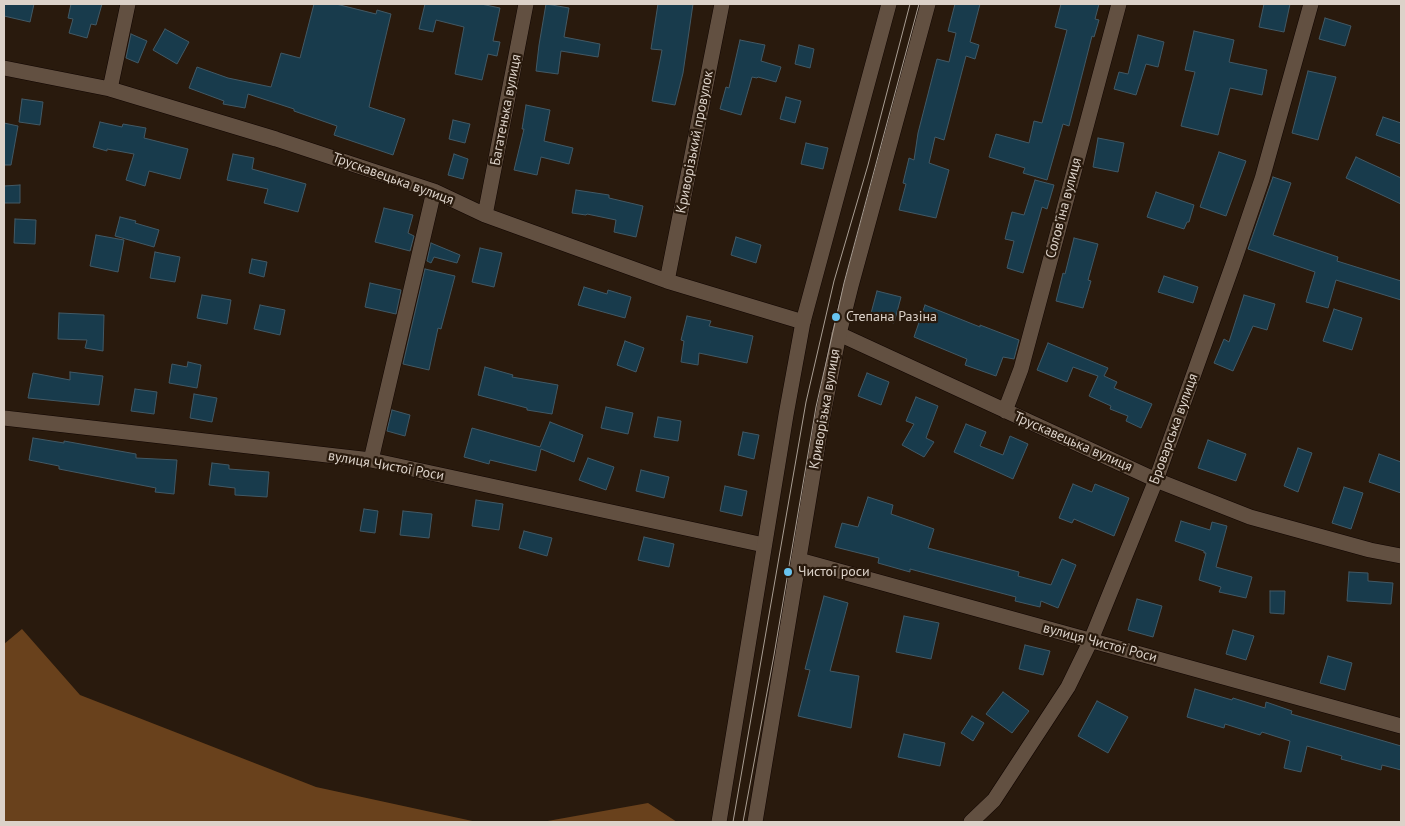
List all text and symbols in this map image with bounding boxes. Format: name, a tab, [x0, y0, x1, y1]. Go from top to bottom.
street label: Багатенька вулиця	[487, 53, 525, 167]
street label: Криворізький провулок	[673, 69, 717, 215]
street label: Трускавецька вулиця	[330, 149, 456, 209]
street label: Соловʼїна вулиця	[1042, 156, 1086, 260]
place label: Степана Разіна	[846, 309, 937, 325]
marker: Степана Разіна	[830, 311, 842, 323]
street label: Криворізька вулиця	[806, 347, 844, 471]
street label: Броварська вулиця	[1146, 371, 1202, 487]
street label: Трускавецька вулиця	[1011, 408, 1135, 476]
street label: вулиця Чистої Роси	[327, 448, 445, 484]
place label: Чистої роси	[798, 564, 870, 580]
marker: Чистої роси	[782, 566, 794, 578]
street label: вулиця Чистої Роси	[1041, 620, 1159, 666]

